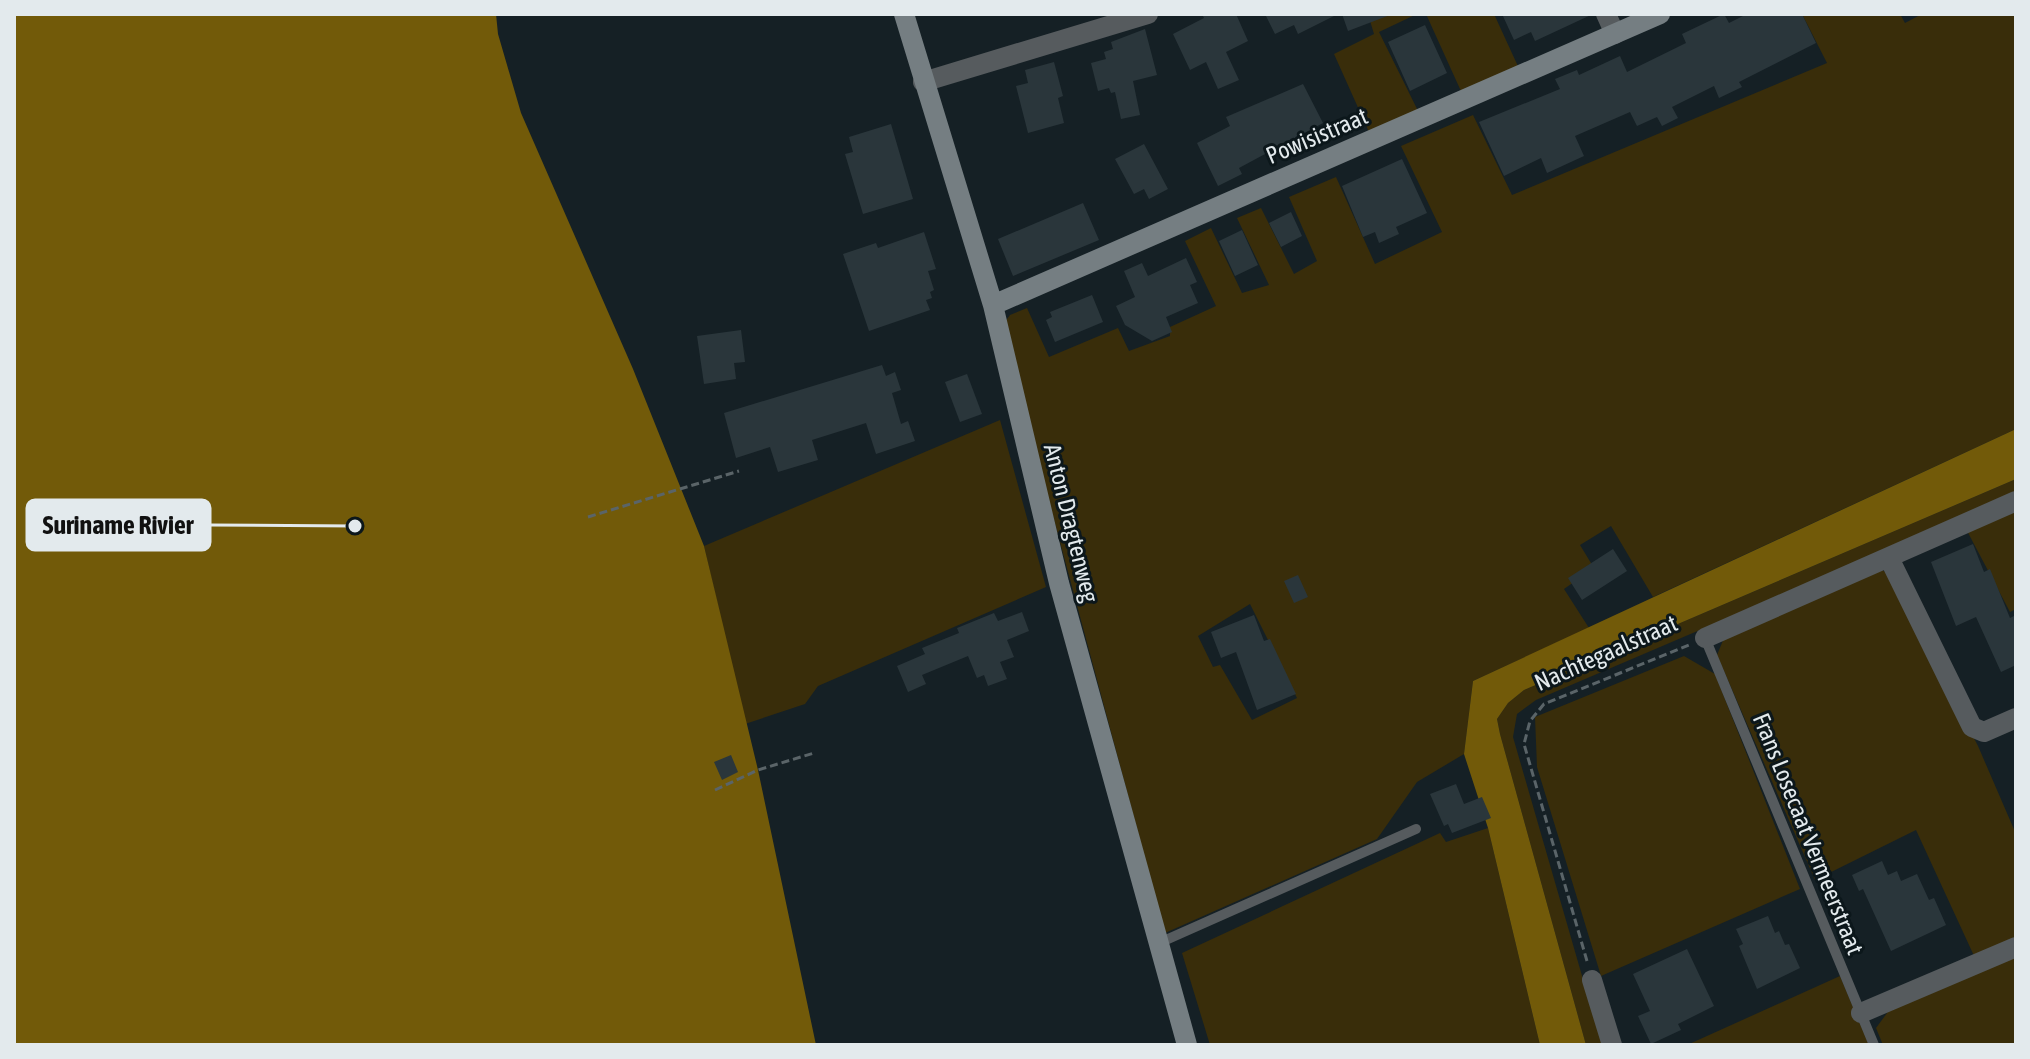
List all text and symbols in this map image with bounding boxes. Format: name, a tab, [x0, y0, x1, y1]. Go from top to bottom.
street label: Powisistraat	[1262, 102, 1372, 169]
street label: Anton Dragtenweg	[1039, 441, 1104, 606]
callout: Suriname Rivier	[27, 500, 210, 550]
text: Suriname Rivier	[42, 510, 195, 540]
street label: Nachtegaalstraat	[1530, 609, 1681, 696]
street label: Frans Losecaat Vermeerstraat	[1748, 709, 1869, 958]

